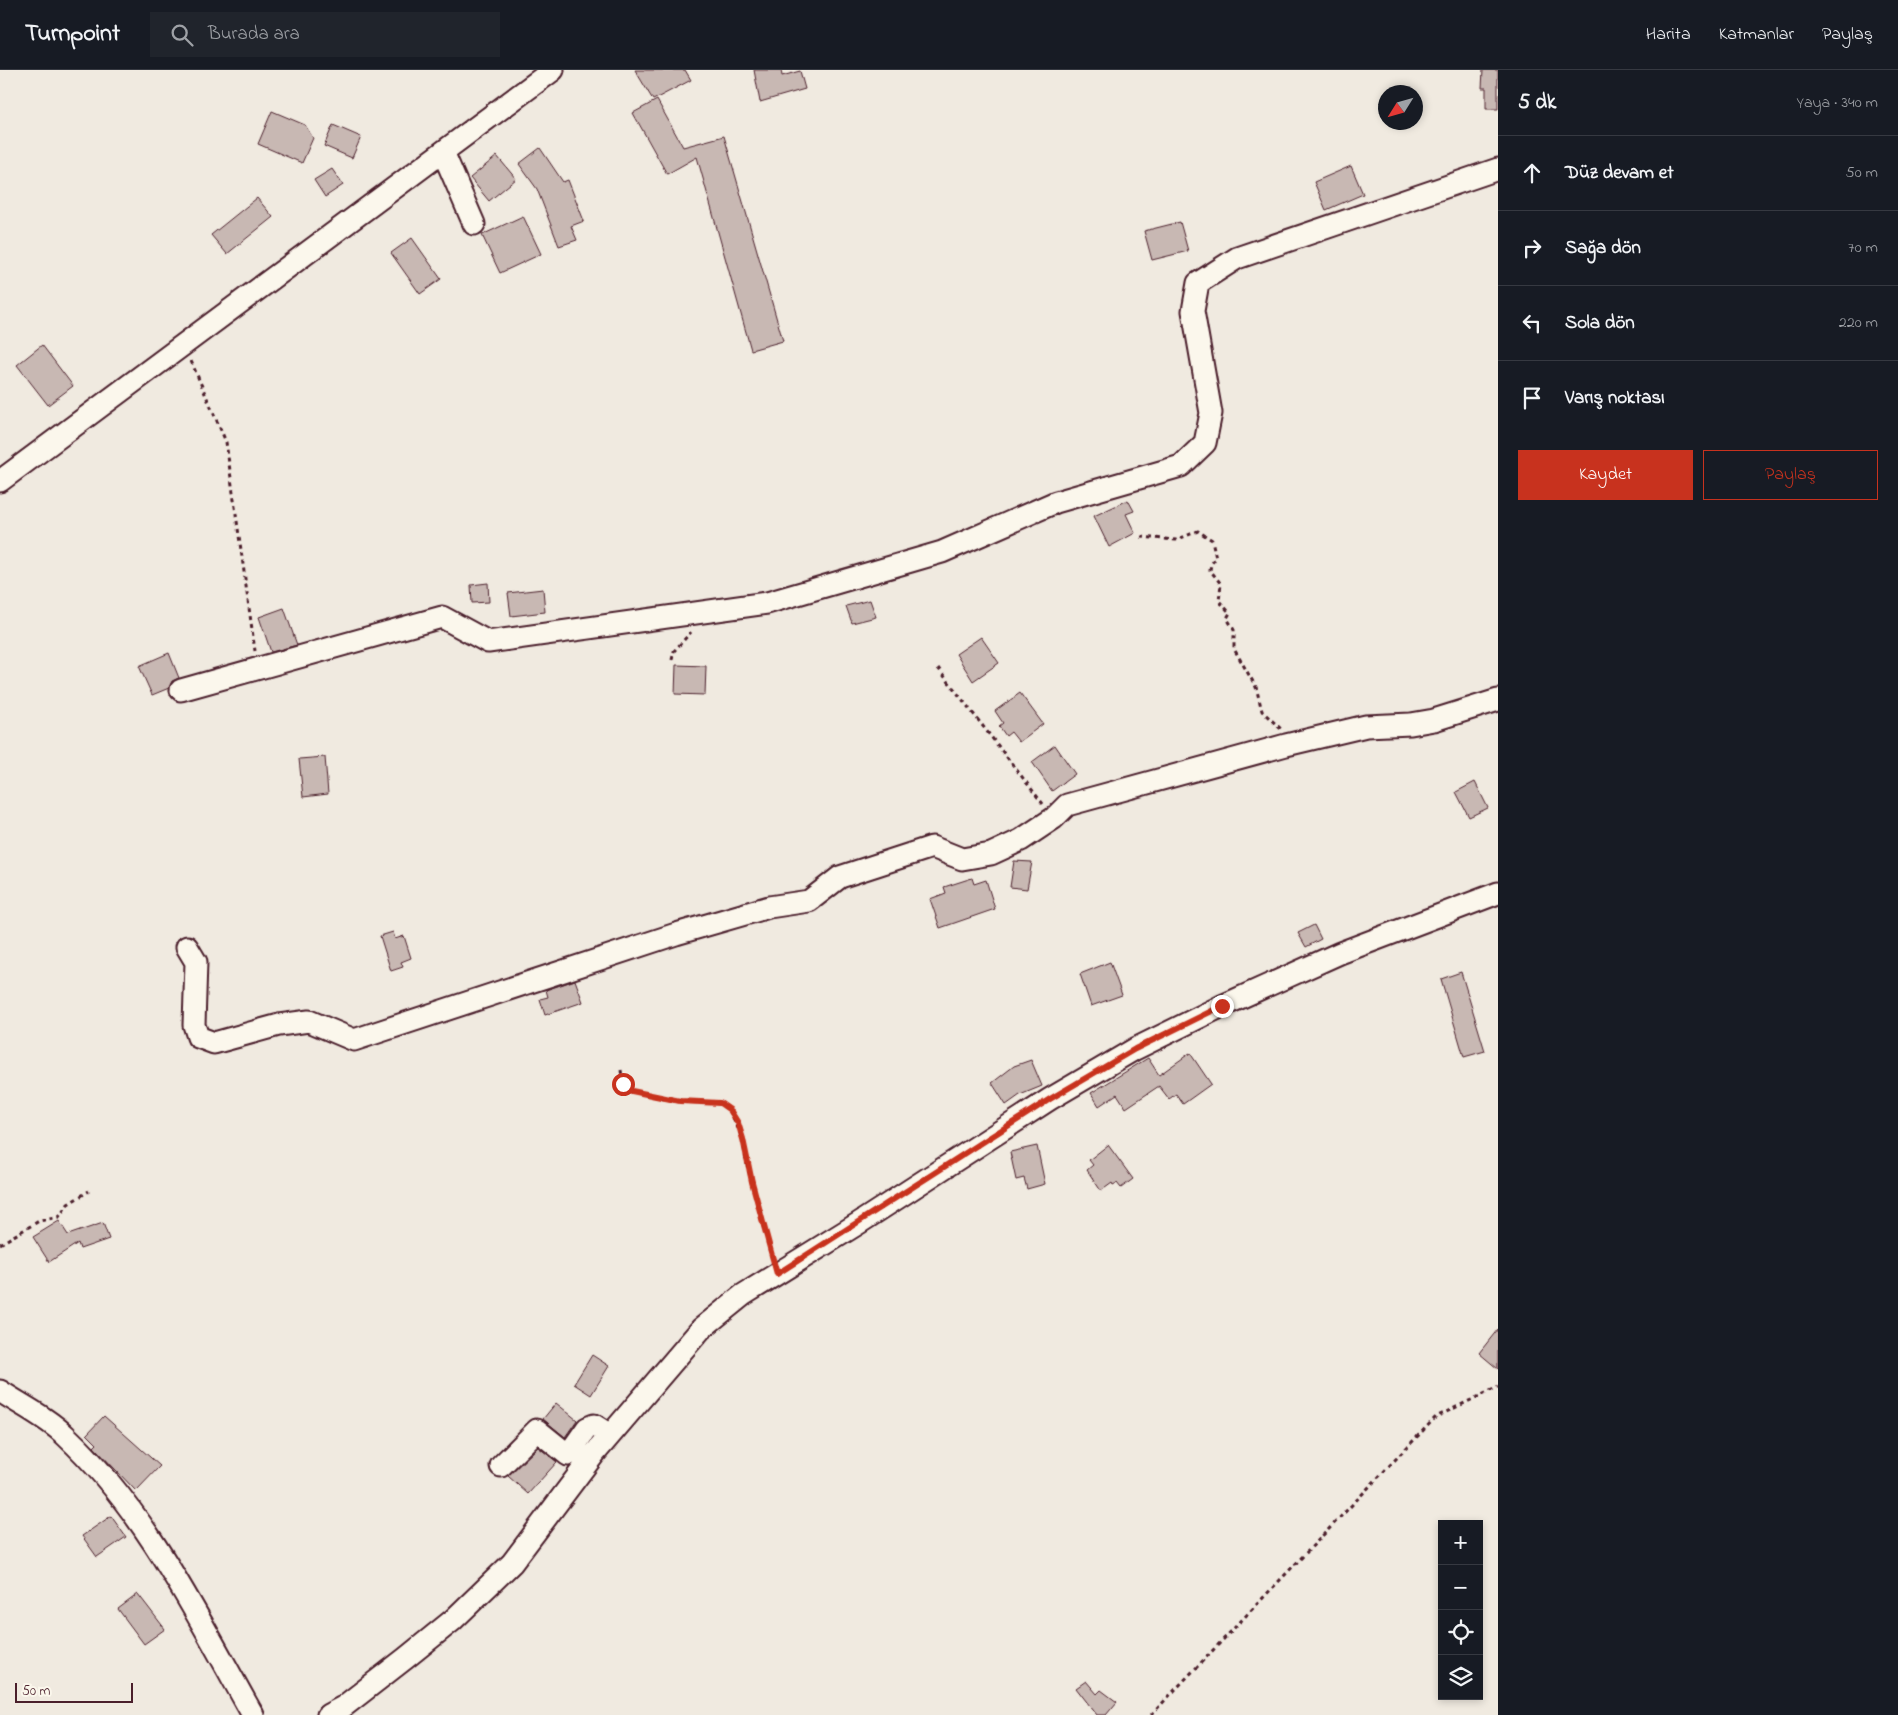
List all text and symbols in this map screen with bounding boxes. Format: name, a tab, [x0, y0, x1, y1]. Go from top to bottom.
search box	[150, 12, 500, 57]
text: Turnpoint	[25, 17, 120, 52]
icon: search	[168, 21, 196, 49]
text: Burada ara	[208, 21, 300, 48]
text: Harita	[1646, 22, 1691, 48]
text: Katmanlar	[1719, 22, 1794, 48]
text: Paylaş	[1822, 22, 1873, 48]
north arrow	[1378, 85, 1423, 130]
text: 5 dk	[1518, 88, 1556, 118]
text: Yaya · 340 m	[1797, 91, 1878, 115]
icon: ahead	[1518, 159, 1546, 187]
text: Düz devam et	[1565, 160, 1674, 187]
text: 50 m	[1846, 161, 1878, 185]
icon: right	[1518, 234, 1546, 262]
text: Sağa dön	[1565, 235, 1641, 262]
text: 70 m	[1848, 236, 1878, 260]
icon: left	[1518, 309, 1546, 337]
text: Sola dön	[1565, 310, 1635, 337]
text: 220 m	[1839, 311, 1878, 335]
icon: arrive	[1518, 384, 1546, 412]
text: Varış noktası	[1565, 385, 1665, 412]
button: Kaydet	[1518, 450, 1693, 500]
button: Paylaş	[1703, 450, 1878, 500]
route end	[1211, 995, 1234, 1018]
route start	[612, 1073, 635, 1096]
map controls	[1438, 1520, 1483, 1700]
button: +	[1438, 1520, 1483, 1565]
button: −	[1438, 1565, 1483, 1610]
button: locate	[1438, 1610, 1483, 1655]
button: layers	[1438, 1655, 1483, 1700]
scale bar	[15, 1680, 132, 1703]
text: 50 m	[22, 1681, 50, 1702]

